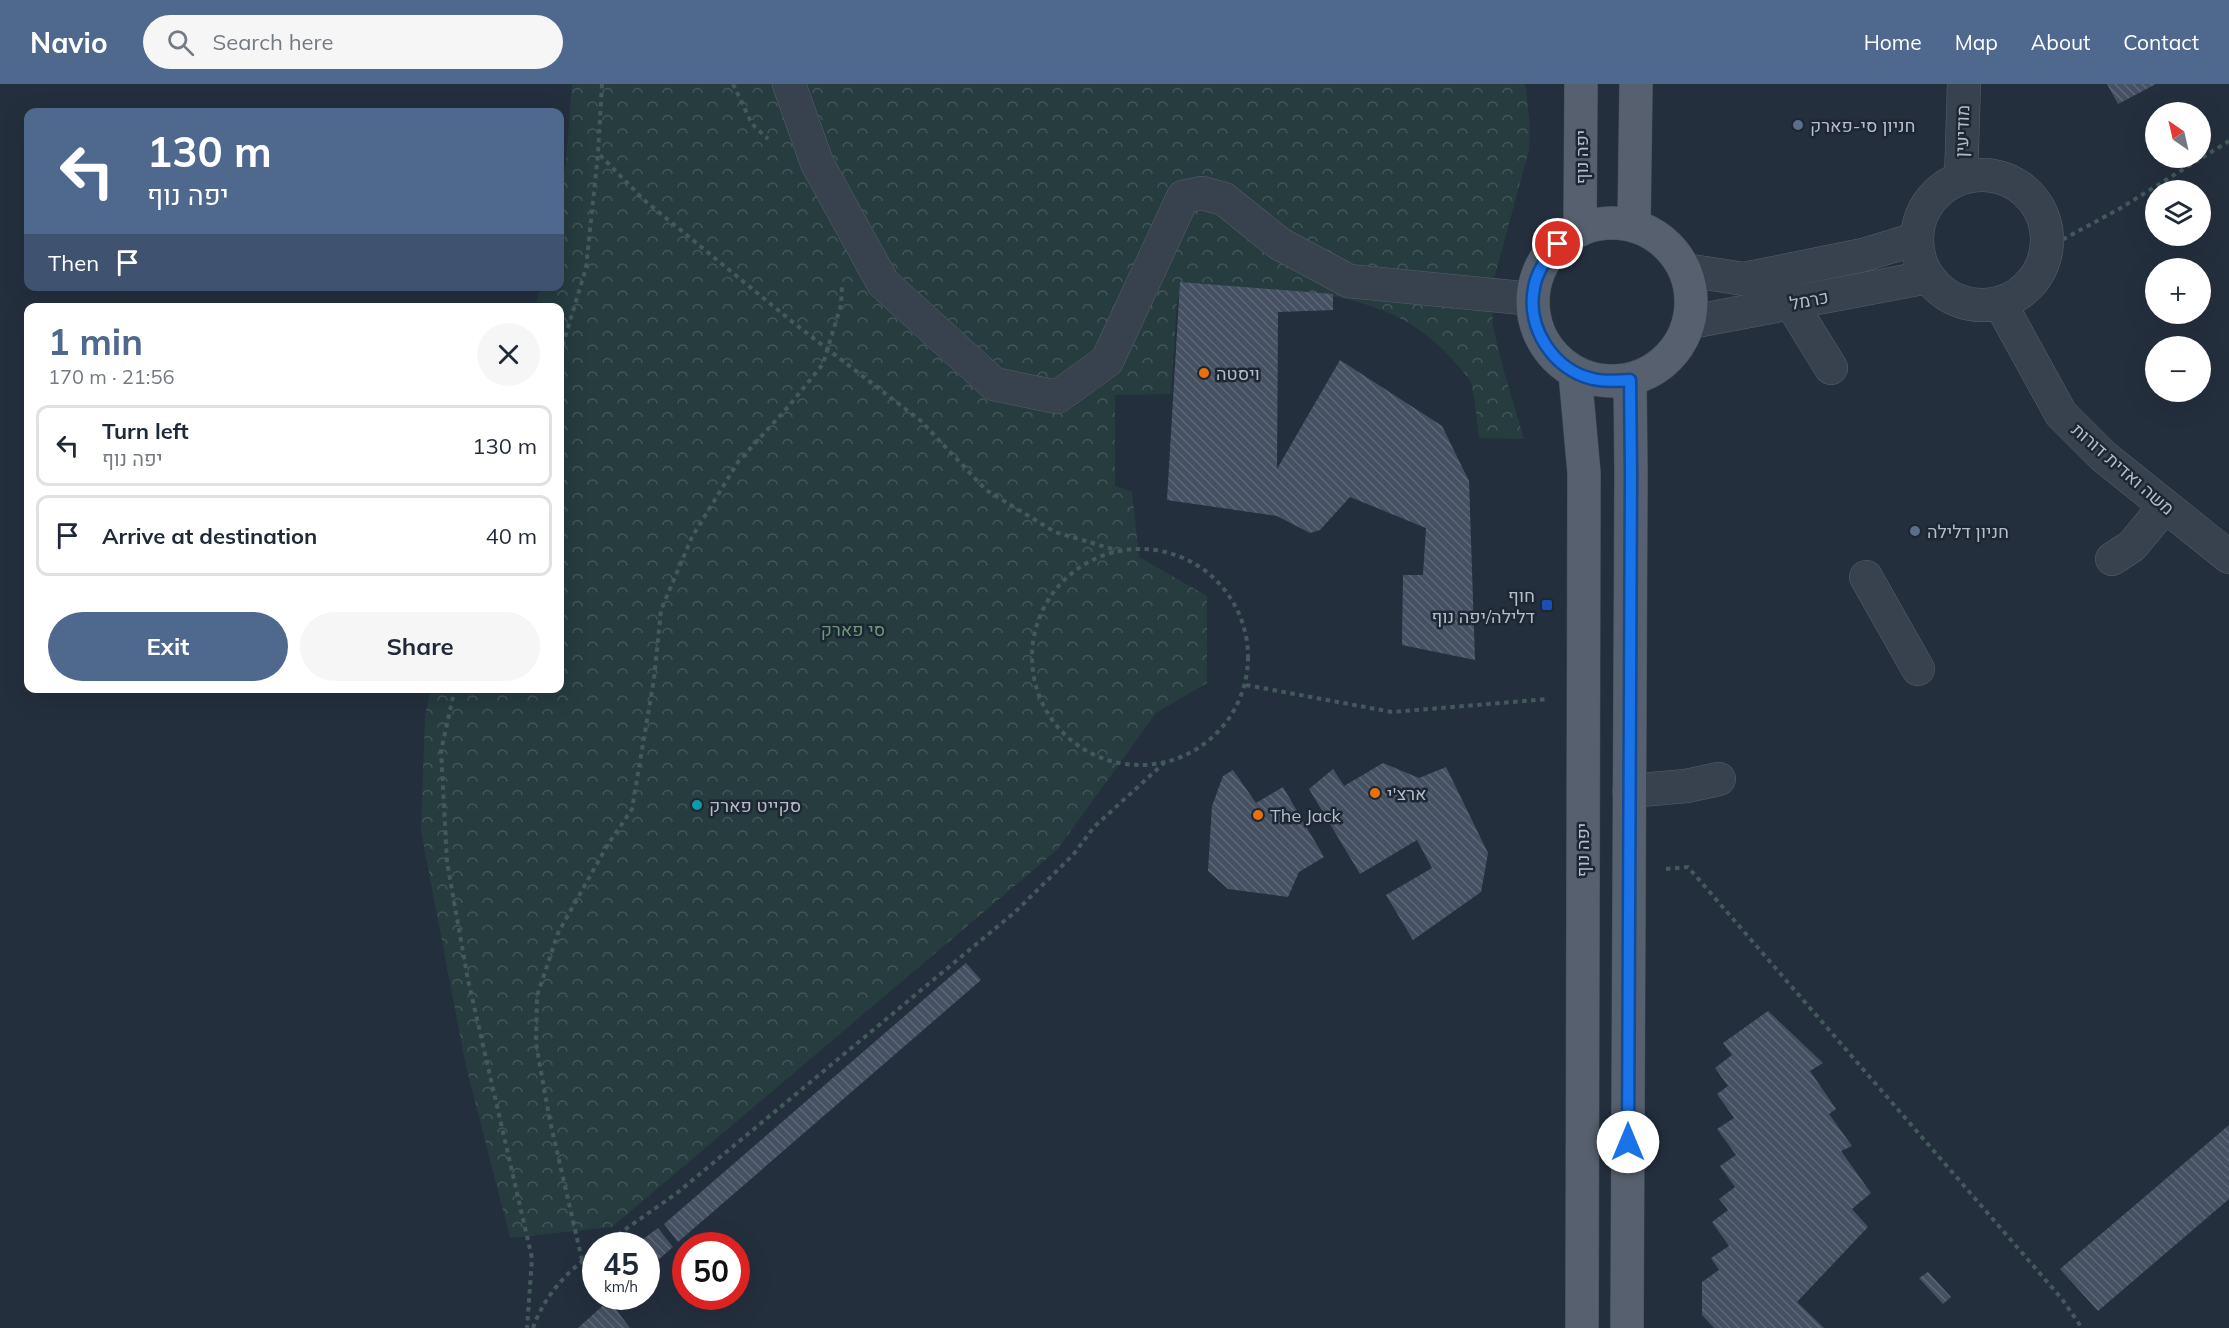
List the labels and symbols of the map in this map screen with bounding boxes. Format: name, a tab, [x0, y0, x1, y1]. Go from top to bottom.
north arrow	[2145, 102, 2211, 168]
street label: מודיעין	[1950, 104, 1974, 158]
place label: חניון סי-פארק	[1810, 114, 1916, 137]
marker: חניון סי-פארק	[1791, 118, 1805, 132]
street label: יפה נוף	[1570, 130, 1593, 184]
pin	[1532, 218, 1583, 269]
street label: כרמל	[1788, 285, 1830, 315]
place label: ויסטה	[1216, 362, 1260, 385]
marker: ויסטה	[1197, 366, 1211, 380]
street label: משה ואדית דורות	[2067, 418, 2179, 520]
place label: חניון דלילה	[1927, 520, 2009, 543]
marker: חניון דלילה	[1908, 524, 1922, 538]
place label: חוף דלילה/יפה נוף	[1431, 584, 1535, 628]
marker: חוף דלילה/יפה נוף	[1540, 598, 1554, 612]
park label: סי פארק	[821, 618, 885, 641]
place label: ארצ'י	[1387, 782, 1427, 805]
marker: ארצ'י	[1368, 786, 1382, 800]
place label: סקייט פארק	[709, 794, 801, 817]
marker: סקייט פארק	[690, 798, 704, 812]
place label: The Jack	[1270, 804, 1342, 827]
marker: The Jack	[1251, 808, 1265, 822]
street label: יפה נוף	[1571, 823, 1594, 877]
position arrow	[1596, 1110, 1660, 1174]
speed limit sign: 50	[672, 1232, 750, 1310]

